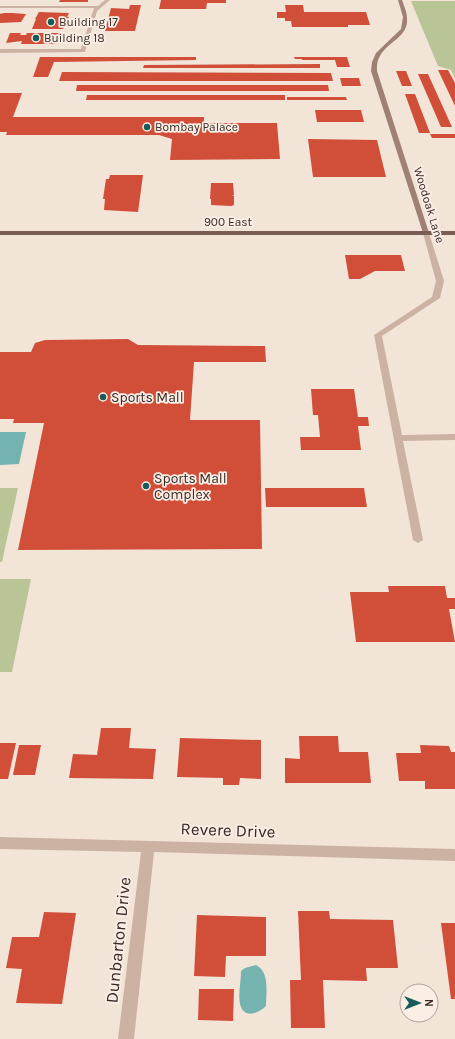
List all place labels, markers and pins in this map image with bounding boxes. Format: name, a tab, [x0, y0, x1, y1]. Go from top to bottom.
place label: Building 17	[59, 15, 118, 29]
marker: Building 17	[46, 17, 56, 27]
place label: Building 18	[44, 31, 105, 45]
marker: Building 18	[31, 33, 41, 43]
place label: Bombay Palace	[155, 120, 238, 134]
marker: Bombay Palace	[142, 122, 152, 132]
place label: Sports Mall	[111, 389, 184, 406]
marker: Sports Mall	[98, 392, 108, 402]
place label: Sports Mall Complex	[154, 470, 227, 503]
marker: Sports Mall Complex	[141, 481, 151, 491]

